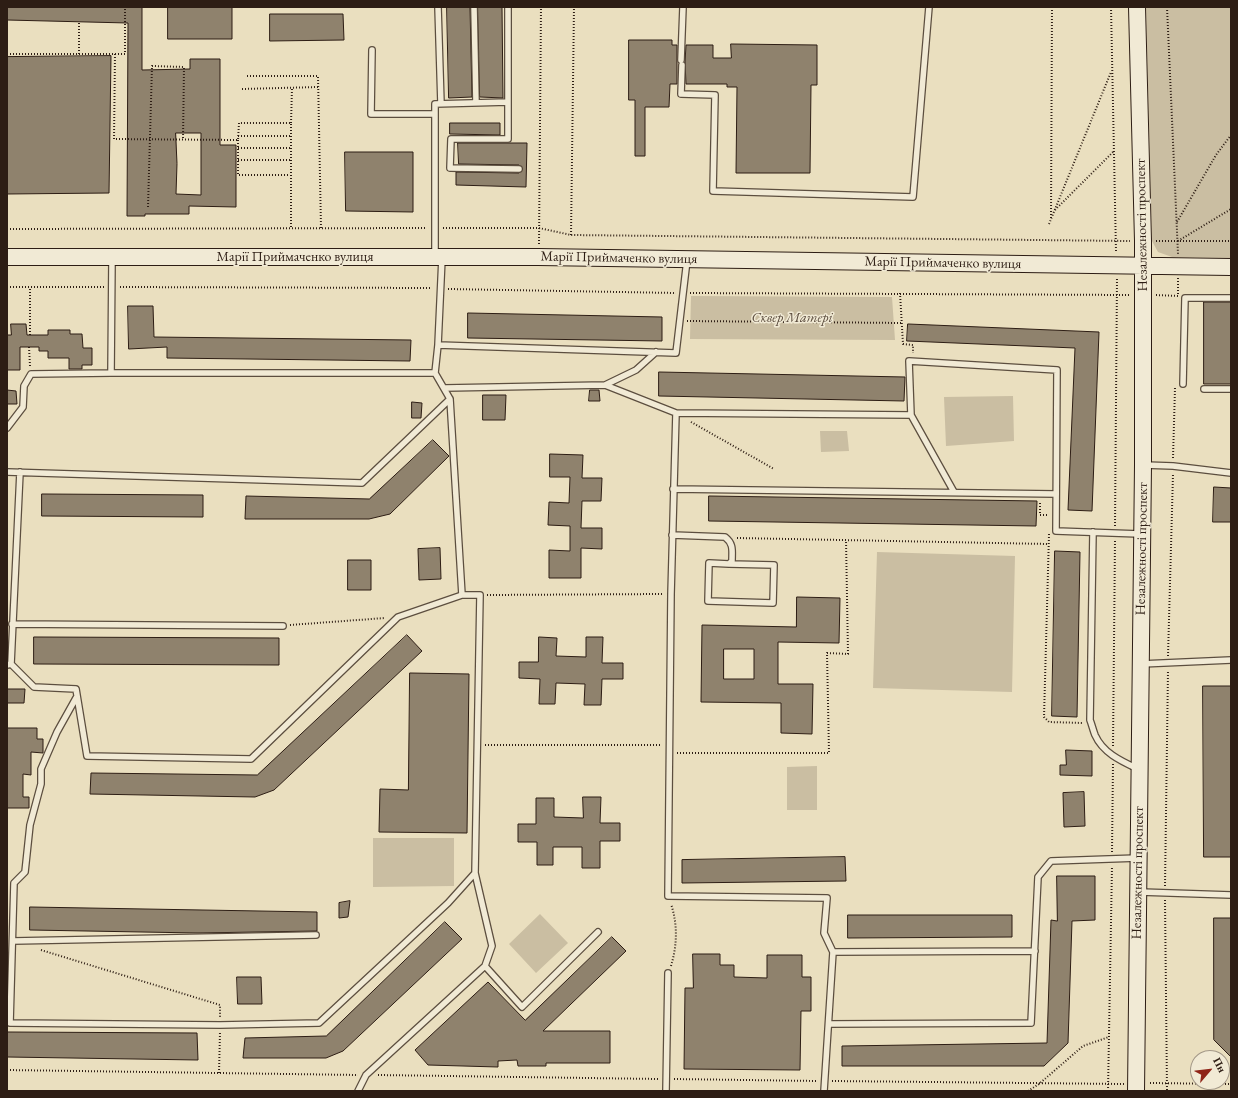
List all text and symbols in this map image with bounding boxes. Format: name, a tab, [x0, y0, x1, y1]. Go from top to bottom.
street label: Незалежності проспект	[1132, 158, 1152, 292]
street label: Марії Приймаченко вулиця	[540, 248, 698, 268]
street label: Марії Приймаченко вулиця	[217, 249, 373, 265]
street label: Марії Приймаченко вулиця	[864, 253, 1022, 273]
park label: Сквер Матері	[751, 310, 833, 326]
street label: Незалежності проспект	[1132, 482, 1152, 616]
street label: Незалежності проспект	[1128, 806, 1148, 940]
north arrow	[1190, 1050, 1230, 1090]
text: Пн	[1210, 1055, 1229, 1075]

